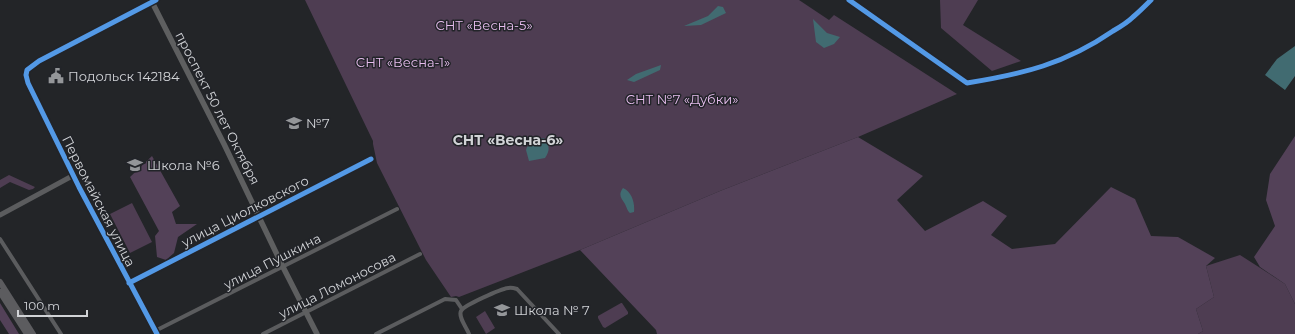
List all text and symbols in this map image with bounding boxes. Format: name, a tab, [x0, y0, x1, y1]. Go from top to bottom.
park label: СНТ «Весна-5»	[435, 17, 533, 33]
street label: проспект 50 лет Октября	[172, 29, 264, 187]
park label: СНТ «Весна-1»	[356, 54, 450, 70]
public building icon: Подольск 142184	[47, 67, 65, 85]
place label: Подольск 142184	[68, 68, 180, 84]
park label: СНТ №7 «Дубки»	[626, 91, 738, 107]
school or university icon: №7	[285, 114, 303, 132]
place label: №7	[306, 115, 330, 131]
district label: СНТ «Весна-6»	[453, 131, 563, 149]
street label: Первомайская улица	[59, 133, 139, 269]
school or university icon: Школа №6	[126, 156, 144, 174]
place label: Школа №6	[147, 157, 220, 173]
street label: улица Циолковского	[178, 172, 311, 251]
street label: улица Пушкина	[220, 230, 323, 293]
street label: улица Ломоносова	[275, 249, 398, 322]
scale bar	[18, 292, 87, 318]
text: 100 m	[24, 298, 60, 313]
school or university icon: Школа № 7	[493, 301, 511, 319]
place label: Школа № 7	[514, 302, 590, 318]

